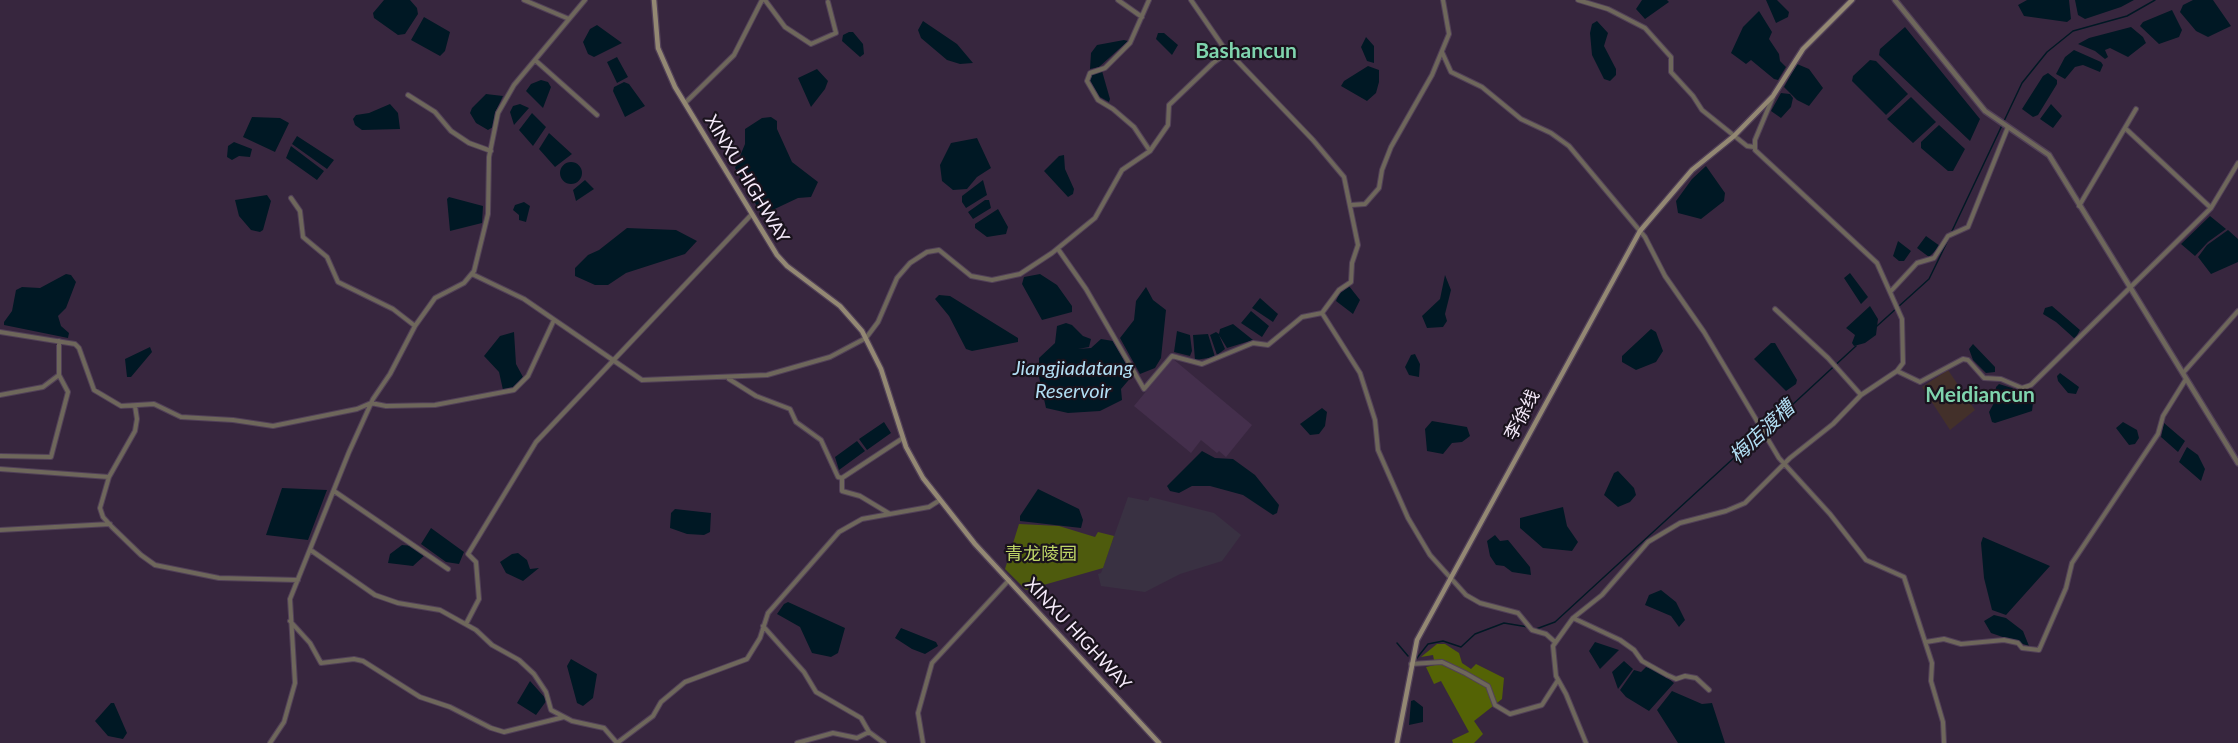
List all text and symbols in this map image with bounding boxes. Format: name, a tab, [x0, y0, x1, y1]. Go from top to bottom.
district label: Bashancun	[1195, 38, 1297, 64]
street label: XINXU HIGHWAY	[700, 111, 794, 247]
water label: Jiangjiadatang Reservoir	[1013, 357, 1133, 404]
district label: Meidiancun	[1925, 382, 2035, 408]
street label: 李徐线	[1500, 386, 1544, 444]
water label: 梅店渡槽	[1725, 396, 1799, 468]
park label: 青龙陵园	[1005, 543, 1077, 565]
street label: XINXU HIGHWAY	[1020, 573, 1136, 695]

